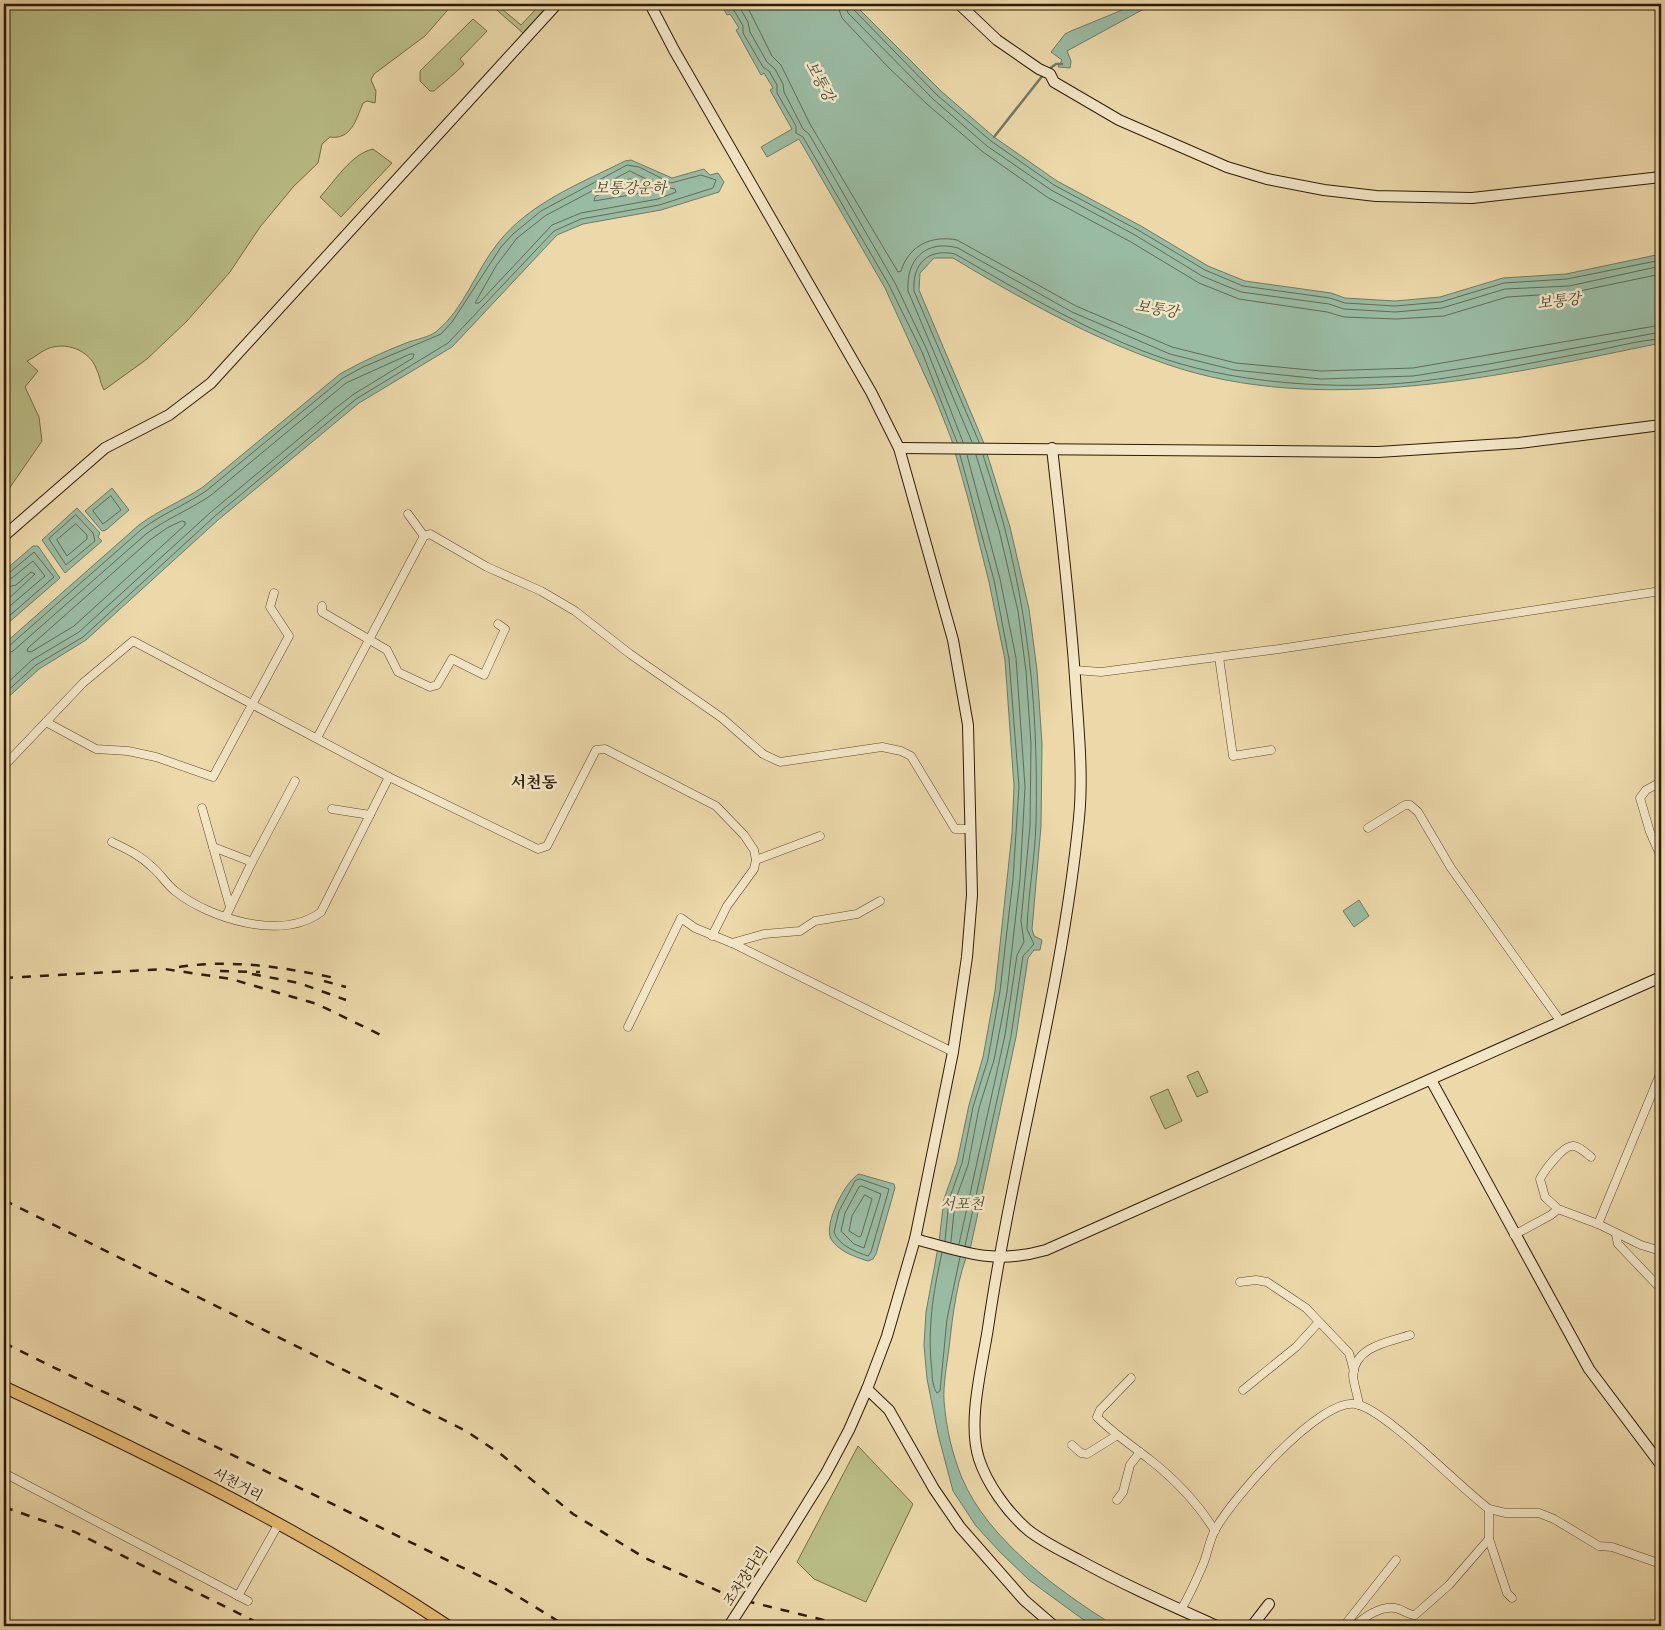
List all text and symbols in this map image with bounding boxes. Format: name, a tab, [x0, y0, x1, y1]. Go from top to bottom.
water label: 보통강	[802, 57, 840, 107]
water label: 보통강운하	[594, 178, 668, 197]
water label: 보통강	[1536, 288, 1584, 313]
water label: 보통강	[1134, 296, 1183, 322]
district label: 서천동	[511, 772, 558, 792]
water label: 서포천	[940, 1194, 985, 1213]
street label: 서천거리	[210, 1463, 266, 1505]
street label: 조차장다리	[719, 1543, 771, 1609]

